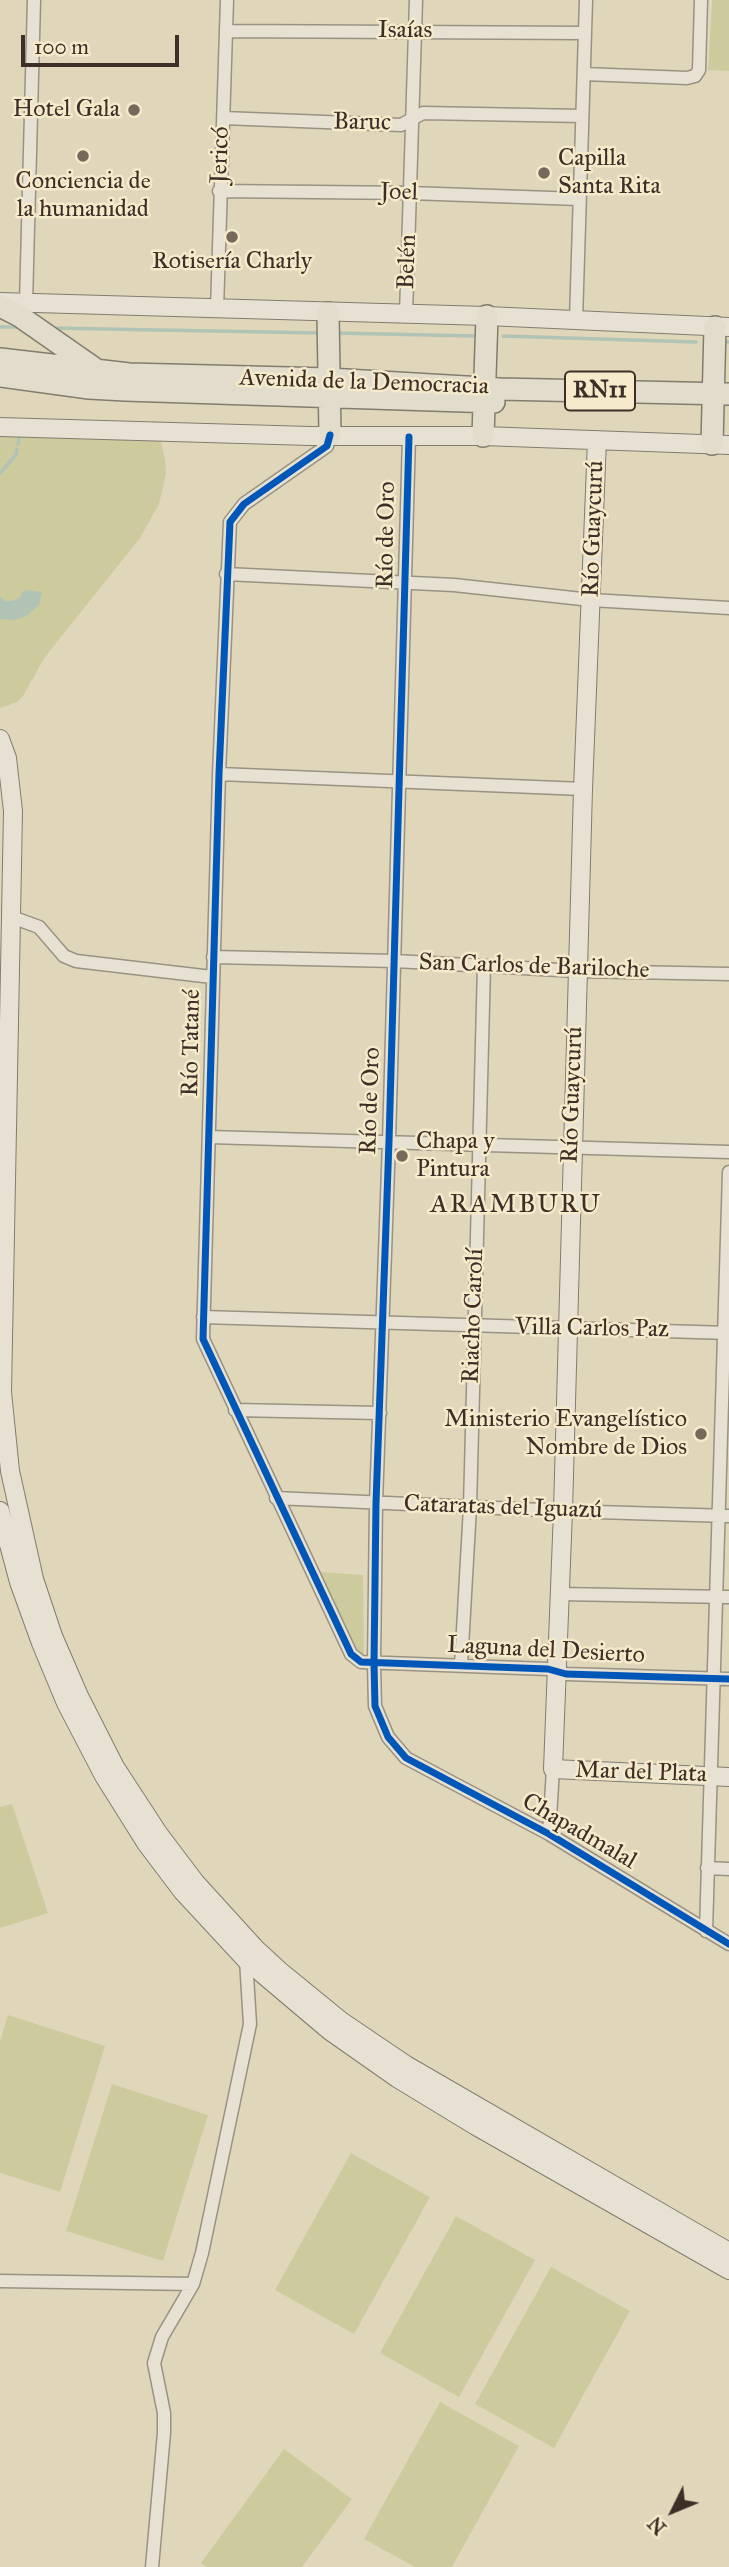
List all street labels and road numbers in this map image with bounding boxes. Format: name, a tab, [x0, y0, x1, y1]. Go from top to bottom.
street label: Isaías	[378, 17, 432, 45]
street label: Baruc	[333, 108, 391, 138]
street label: Jericó	[206, 126, 236, 184]
street label: Joel	[380, 178, 418, 208]
street label: Belén	[393, 234, 423, 290]
street label: Avenida de la Democracia	[239, 364, 489, 402]
road number: RN11	[565, 372, 635, 410]
street label: Río Guaycurú	[577, 460, 611, 598]
street label: Río de Oro	[372, 481, 402, 589]
street label: San Carlos de Bariloche	[418, 949, 650, 985]
street label: Río Tatané	[177, 989, 207, 1097]
street label: Río Guaycurú	[556, 1026, 590, 1164]
street label: Río de Oro	[355, 1047, 387, 1155]
street label: Riacho Carolí	[457, 1248, 491, 1384]
street label: Villa Carlos Paz	[515, 1313, 669, 1345]
street label: Cataratas del Iguazú	[403, 1490, 603, 1526]
street label: Laguna del Desierto	[446, 1631, 646, 1671]
street label: Mar del Plata	[575, 1756, 707, 1790]
street label: Chapadmalal	[517, 1788, 641, 1876]

